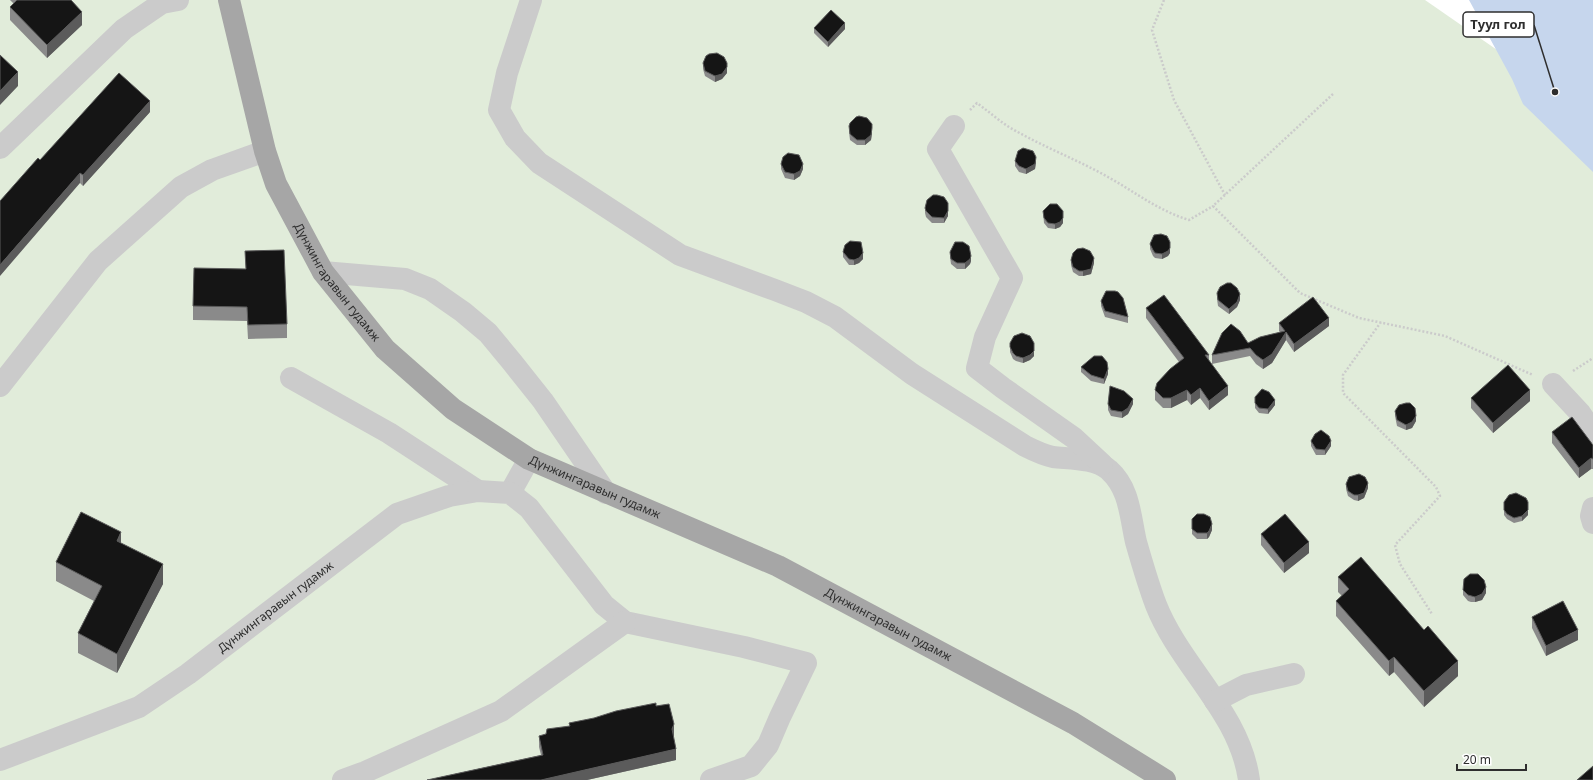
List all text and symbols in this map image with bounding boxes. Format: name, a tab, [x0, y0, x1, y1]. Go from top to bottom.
callout: Туул гол	[1463, 12, 1534, 37]
text: Туул гол	[1470, 15, 1526, 33]
street label: Дүнжингаравын гудамж	[290, 220, 385, 345]
street label: Дүнжингаравын гудамж	[527, 451, 664, 523]
street label: Дүнжингаравын гудамж	[214, 556, 337, 656]
street label: Дүнжингаравын гудамж	[822, 583, 956, 665]
scale bar	[1457, 746, 1526, 772]
text: 20 m	[1463, 751, 1491, 768]

